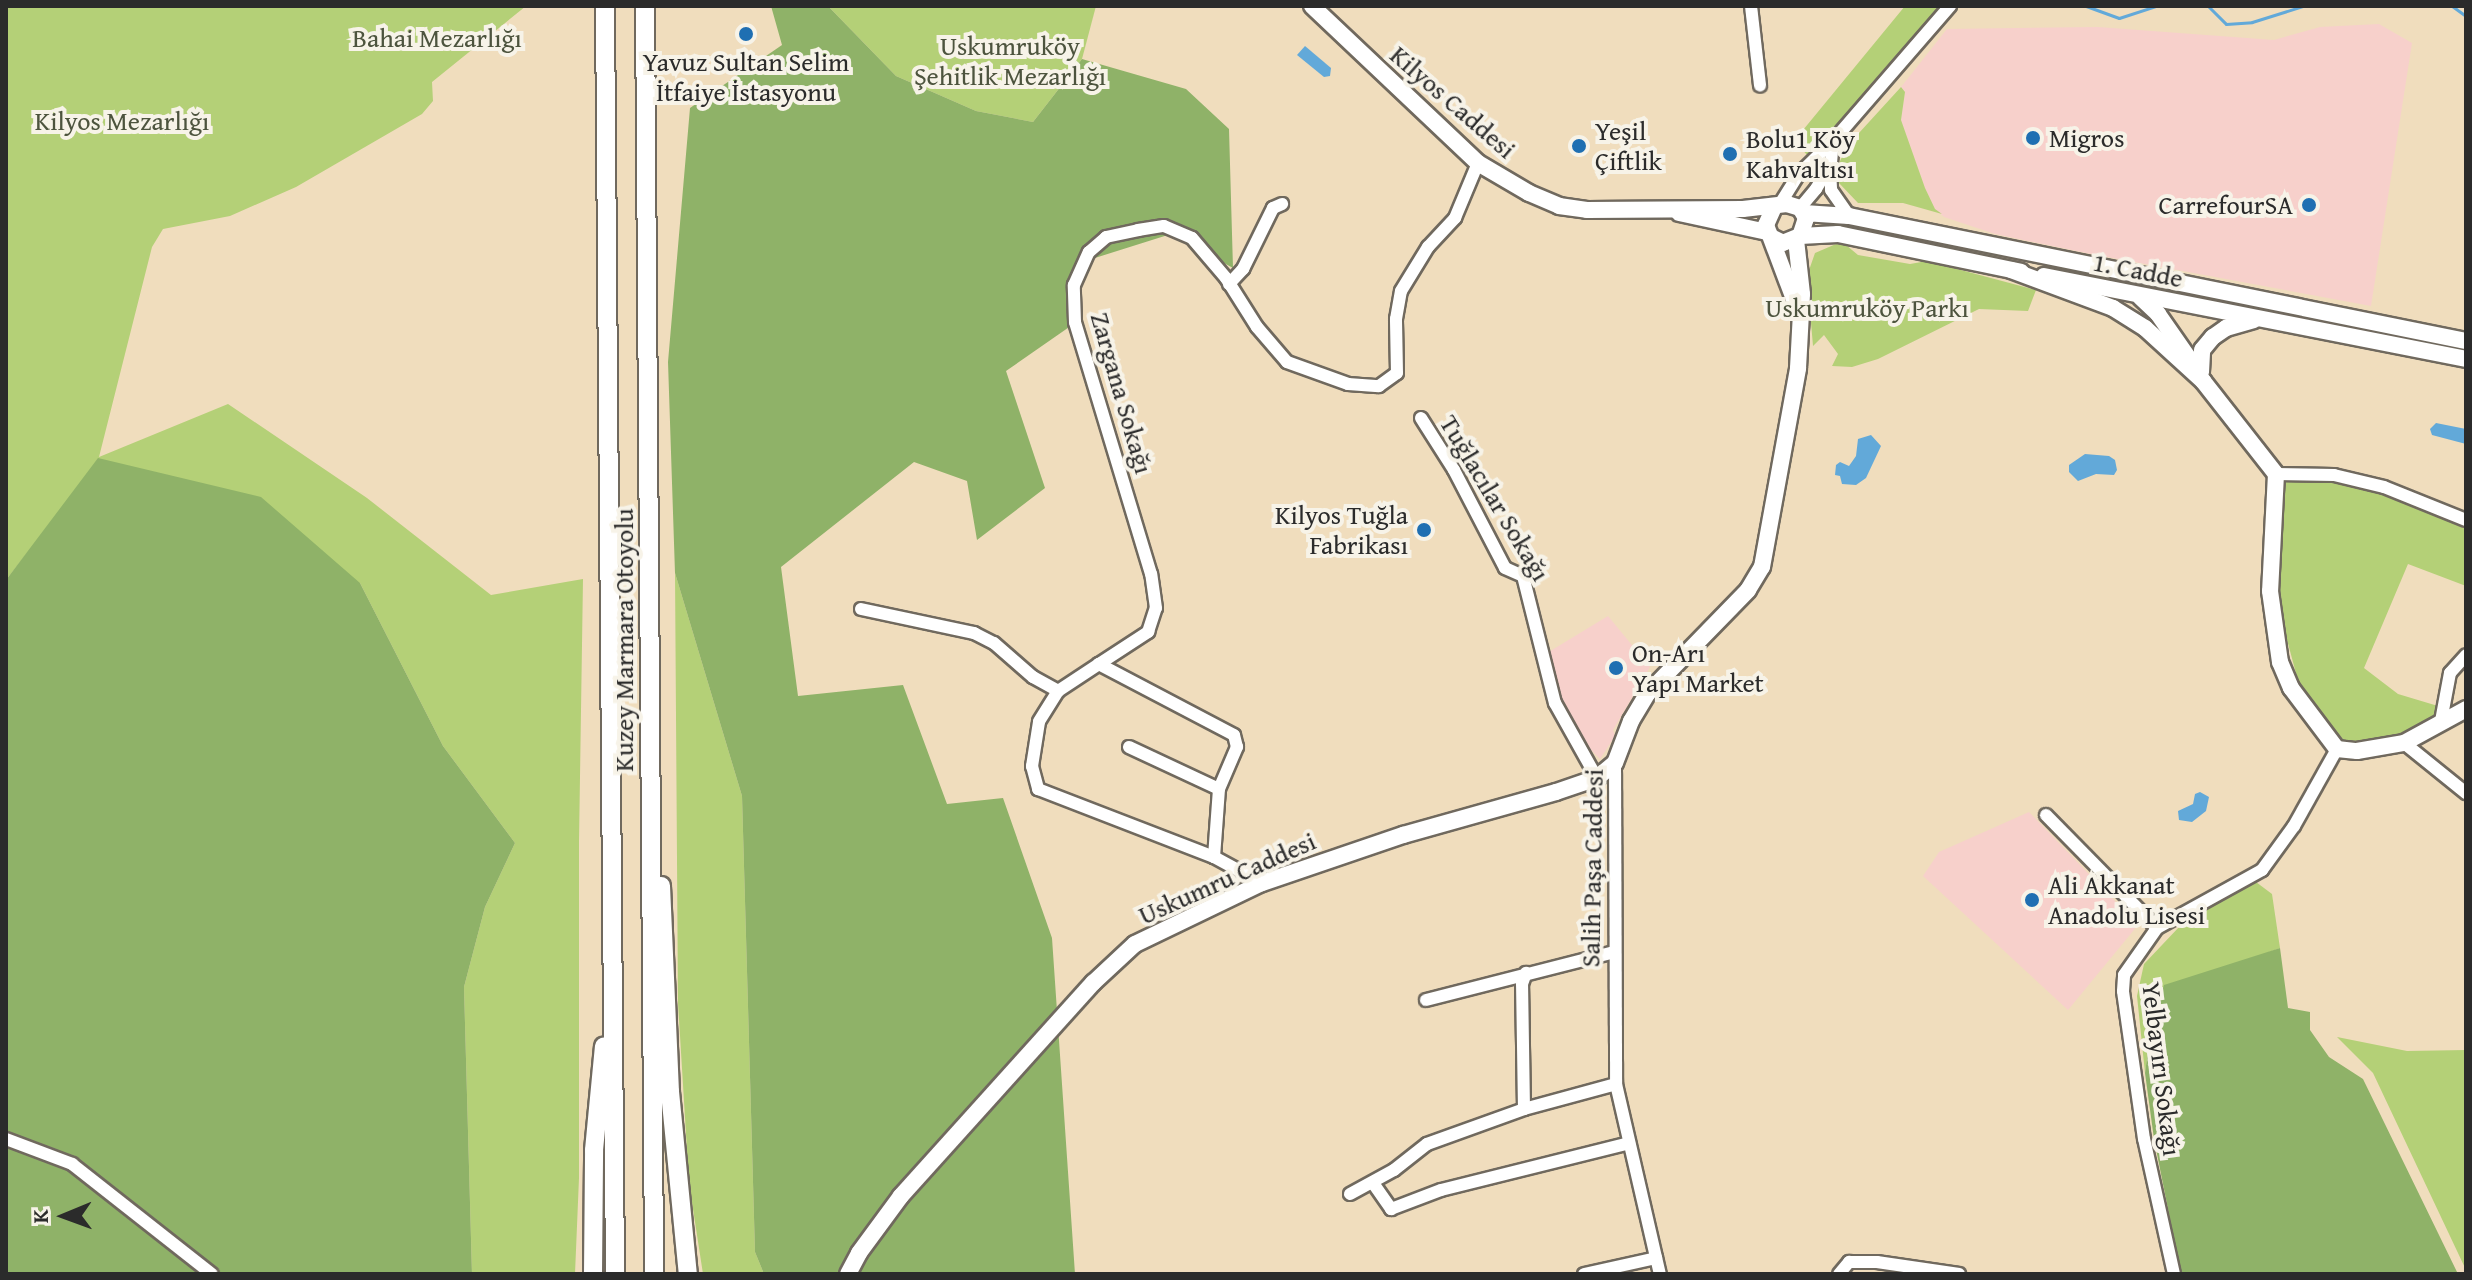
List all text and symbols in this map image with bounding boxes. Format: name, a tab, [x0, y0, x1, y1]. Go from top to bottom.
park label: Bahai Mezarlığı	[352, 22, 522, 54]
marker: Yavuz Sultan Selim İtfaiye İstasyonu	[737, 25, 755, 43]
park label: Uskumruköy Şehitlik Mezarlığı	[914, 30, 1106, 92]
street label: Kilyos Caddesi	[1384, 39, 1522, 165]
place label: Yavuz Sultan Selim İtfaiye İstasyonu	[643, 46, 849, 108]
park label: Kilyos Mezarlığı	[35, 105, 209, 137]
place label: Yeşil Çiftlik	[1595, 115, 1662, 176]
place label: Migros	[2049, 122, 2124, 154]
place label: Bolu1 Köy Kahvaltısı	[1746, 123, 1855, 184]
marker: Migros	[2024, 129, 2042, 147]
marker: Yeşil Çiftlik	[1570, 137, 1588, 155]
marker: Bolu1 Köy Kahvaltısı	[1721, 145, 1739, 163]
place label: CarrefourSA	[2158, 189, 2293, 221]
marker: CarrefourSA	[2300, 196, 2318, 214]
street label: 1. Cadde	[2090, 246, 2186, 294]
park label: Uskumruköy Parkı	[1765, 292, 1969, 324]
street label: Zargana Sokağı	[1084, 309, 1160, 477]
street label: Tuğlacılar Sokağı	[1433, 410, 1557, 586]
place label: Kilyos Tuğla Fabrikası	[1275, 499, 1408, 560]
street label: Kuzey Marmara Otoyolu	[608, 508, 640, 772]
marker: Kilyos Tuğla Fabrikası	[1415, 521, 1433, 539]
place label: On-Arı Yapı Market	[1632, 637, 1764, 698]
marker: On-Arı Yapı Market	[1607, 659, 1625, 677]
street label: Salih Paşa Caddesi	[1575, 768, 1609, 968]
street label: Uskumru Caddesi	[1134, 825, 1320, 931]
place label: Ali Akkanat Anadolu Lisesi	[2048, 869, 2205, 930]
marker: Ali Akkanat Anadolu Lisesi	[2023, 891, 2041, 909]
street label: Yelbayırı Sokağı	[2136, 980, 2188, 1158]
north arrow	[24, 1176, 104, 1256]
text: K	[24, 1209, 56, 1224]

